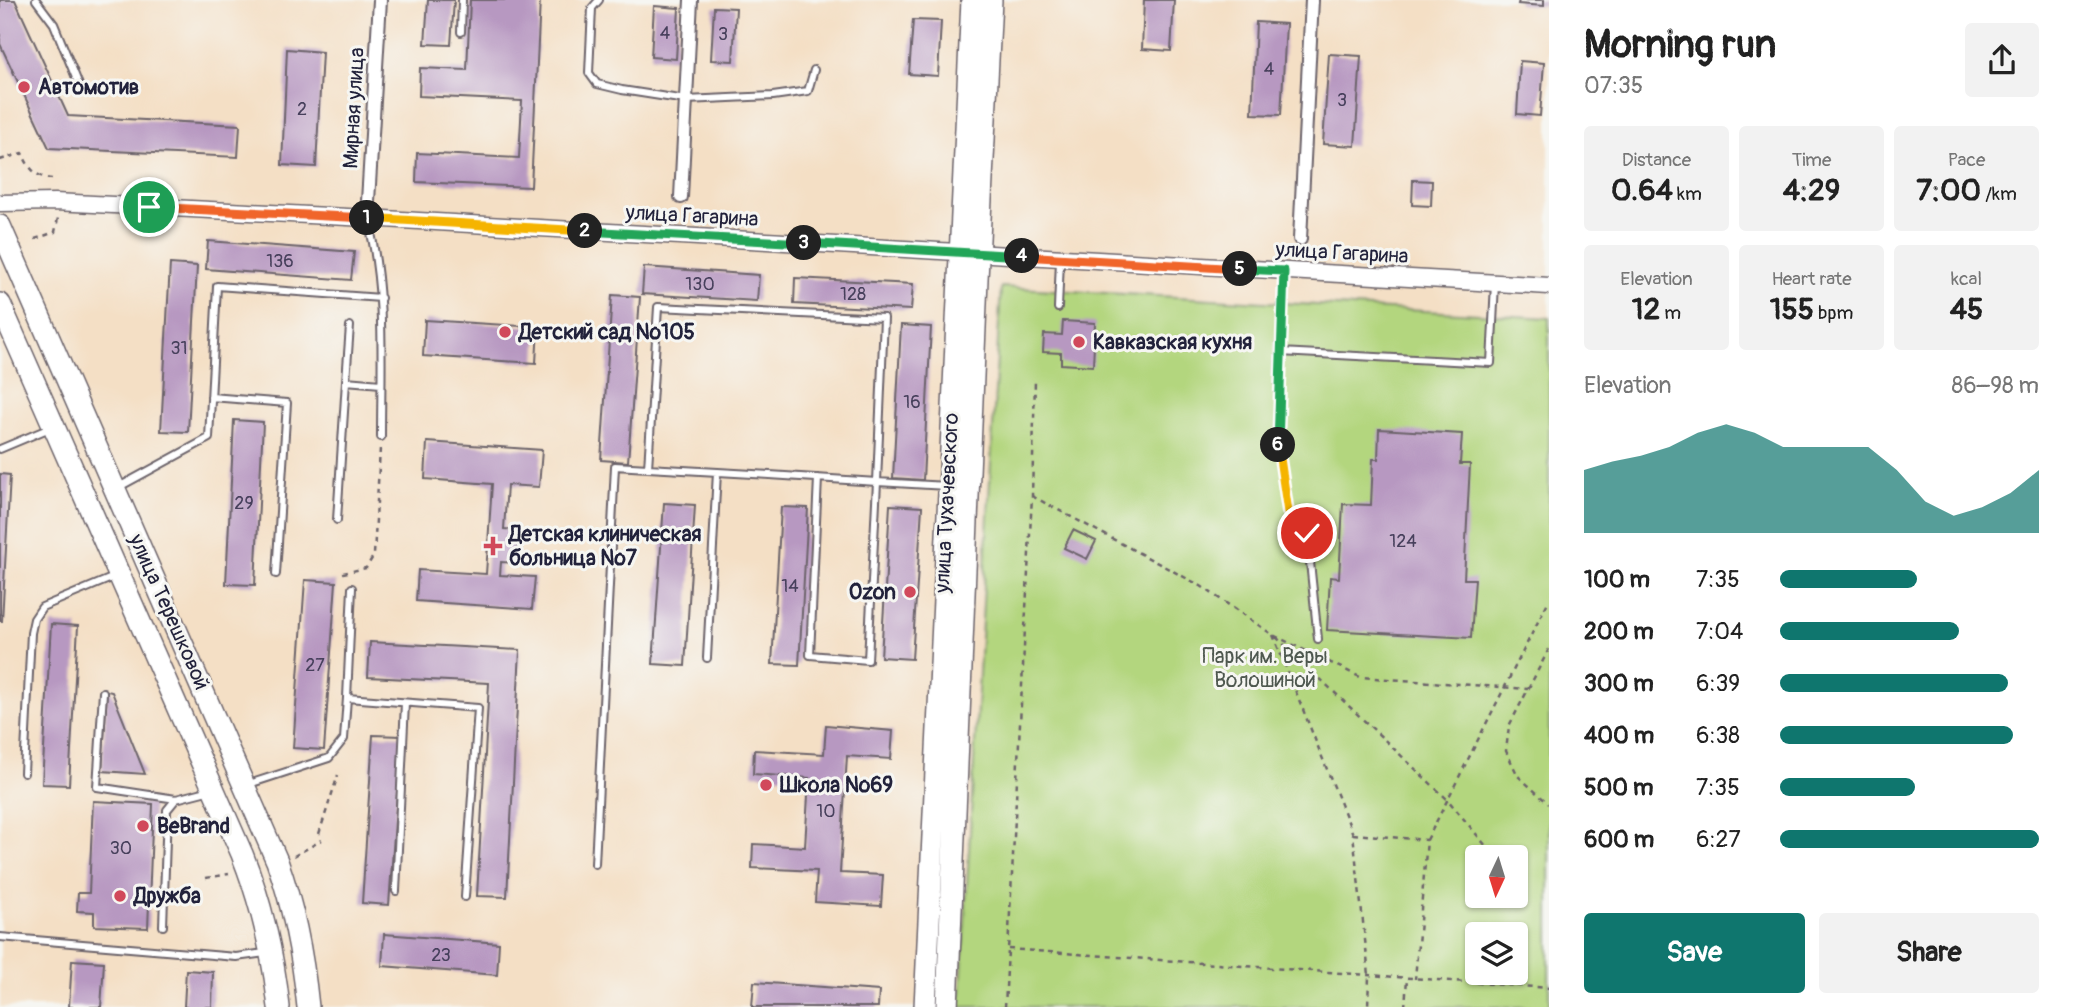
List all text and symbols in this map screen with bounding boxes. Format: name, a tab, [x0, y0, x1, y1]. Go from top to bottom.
text: Morning run	[1584, 21, 1776, 69]
house number: 4	[660, 22, 671, 45]
house number: 3	[718, 23, 728, 46]
button: share	[1965, 23, 2039, 97]
street label: Мирная улица	[337, 47, 371, 169]
house number: 4	[1264, 58, 1275, 81]
text: 07:35	[1584, 71, 1643, 100]
place label: Автомотив	[38, 74, 139, 101]
marker: Автомотив	[16, 79, 32, 95]
house number: 3	[1337, 89, 1347, 112]
house number: 2	[297, 98, 307, 121]
text: Distance	[1622, 148, 1691, 172]
text: Time	[1792, 148, 1831, 172]
text: Pace	[1948, 148, 1985, 172]
text: 0.64	[1611, 172, 1673, 209]
text: 4:29	[1783, 172, 1840, 209]
text: 7:00	[1916, 172, 1981, 209]
pin	[119, 177, 179, 237]
text: km	[1673, 182, 1702, 206]
text: /km	[1981, 182, 2017, 206]
icon: arrive	[130, 188, 168, 226]
street label: улица Гагарина	[624, 199, 759, 233]
pin: 1	[350, 200, 384, 235]
text: 1	[363, 205, 370, 229]
pin: 2	[568, 214, 602, 248]
text: 2	[579, 218, 590, 242]
pin: 3	[786, 226, 822, 260]
text: 3	[798, 230, 809, 254]
street label: улица Гагарина	[1274, 236, 1409, 270]
pin: 4	[1004, 238, 1040, 274]
text: 4	[1016, 243, 1027, 267]
house number: 136	[266, 250, 294, 273]
pin: 5	[1222, 252, 1258, 286]
text: 5	[1234, 256, 1245, 280]
text: Elevation	[1620, 267, 1693, 291]
text: Heart rate	[1771, 267, 1852, 291]
text: kcal	[1951, 267, 1982, 291]
house number: 130	[685, 273, 715, 296]
house number: 128	[840, 283, 866, 306]
text: 12	[1632, 291, 1660, 328]
text: 155	[1770, 291, 1814, 328]
text: 45	[1950, 291, 1983, 328]
text: m	[1660, 301, 1681, 325]
text: bpm	[1814, 301, 1853, 325]
place label: Детский сад №105	[517, 319, 695, 346]
marker: Детский сад №105	[497, 324, 513, 340]
place label: Кавказская кухня	[1093, 329, 1252, 356]
marker: Кавказская кухня	[1071, 334, 1087, 350]
house number: 31	[170, 337, 188, 360]
text: Elevation	[1584, 371, 1672, 400]
text: 86–98 m	[1952, 371, 2039, 400]
house number: 16	[903, 391, 921, 414]
street label: улица Тухачевского	[929, 412, 965, 595]
pin: 6	[1260, 428, 1296, 462]
text: 6	[1272, 432, 1283, 456]
house number: 29	[234, 492, 254, 515]
pin	[1277, 503, 1337, 563]
icon: check	[1288, 514, 1326, 552]
place label: Детская клиническая больница №7	[507, 521, 701, 572]
street label: улица Терешковой	[122, 529, 215, 694]
house number: 124	[1389, 530, 1417, 553]
marker: Детская клиническая больница №7	[483, 536, 503, 556]
text: 100 m	[1584, 565, 1650, 594]
text: 7:35	[1696, 565, 1740, 594]
house number: 14	[781, 575, 799, 598]
place label: Ozon	[849, 579, 896, 606]
marker: Ozon	[902, 584, 918, 600]
text: 200 m	[1584, 617, 1654, 646]
text: 7:04	[1696, 617, 1743, 646]
park label: Парк им. Веры Волошиной	[1202, 643, 1328, 694]
house number: 27	[305, 654, 325, 677]
text: 300 m	[1584, 669, 1654, 698]
text: 6:39	[1696, 669, 1740, 698]
text: 400 m	[1584, 721, 1654, 750]
text: 6:38	[1696, 721, 1740, 750]
place label: Школа №69	[779, 772, 893, 799]
text: 500 m	[1584, 773, 1653, 802]
text: 7:35	[1696, 773, 1740, 802]
marker: Школа №69	[758, 777, 774, 793]
house number: 10	[816, 800, 836, 823]
place label: BeBrand	[157, 813, 230, 840]
marker: BeBrand	[135, 818, 151, 834]
text: 600 m	[1584, 825, 1654, 854]
text: 6:27	[1696, 825, 1741, 854]
house number: 30	[110, 837, 132, 860]
north arrow	[1465, 845, 1528, 908]
map controls	[1465, 845, 1528, 985]
place label: Дружба	[132, 883, 201, 910]
marker: Дружба	[112, 888, 128, 904]
button: Save	[1584, 913, 1805, 993]
button: Share	[1819, 913, 2039, 993]
button: layers	[1465, 922, 1528, 985]
house number: 23	[431, 944, 451, 967]

